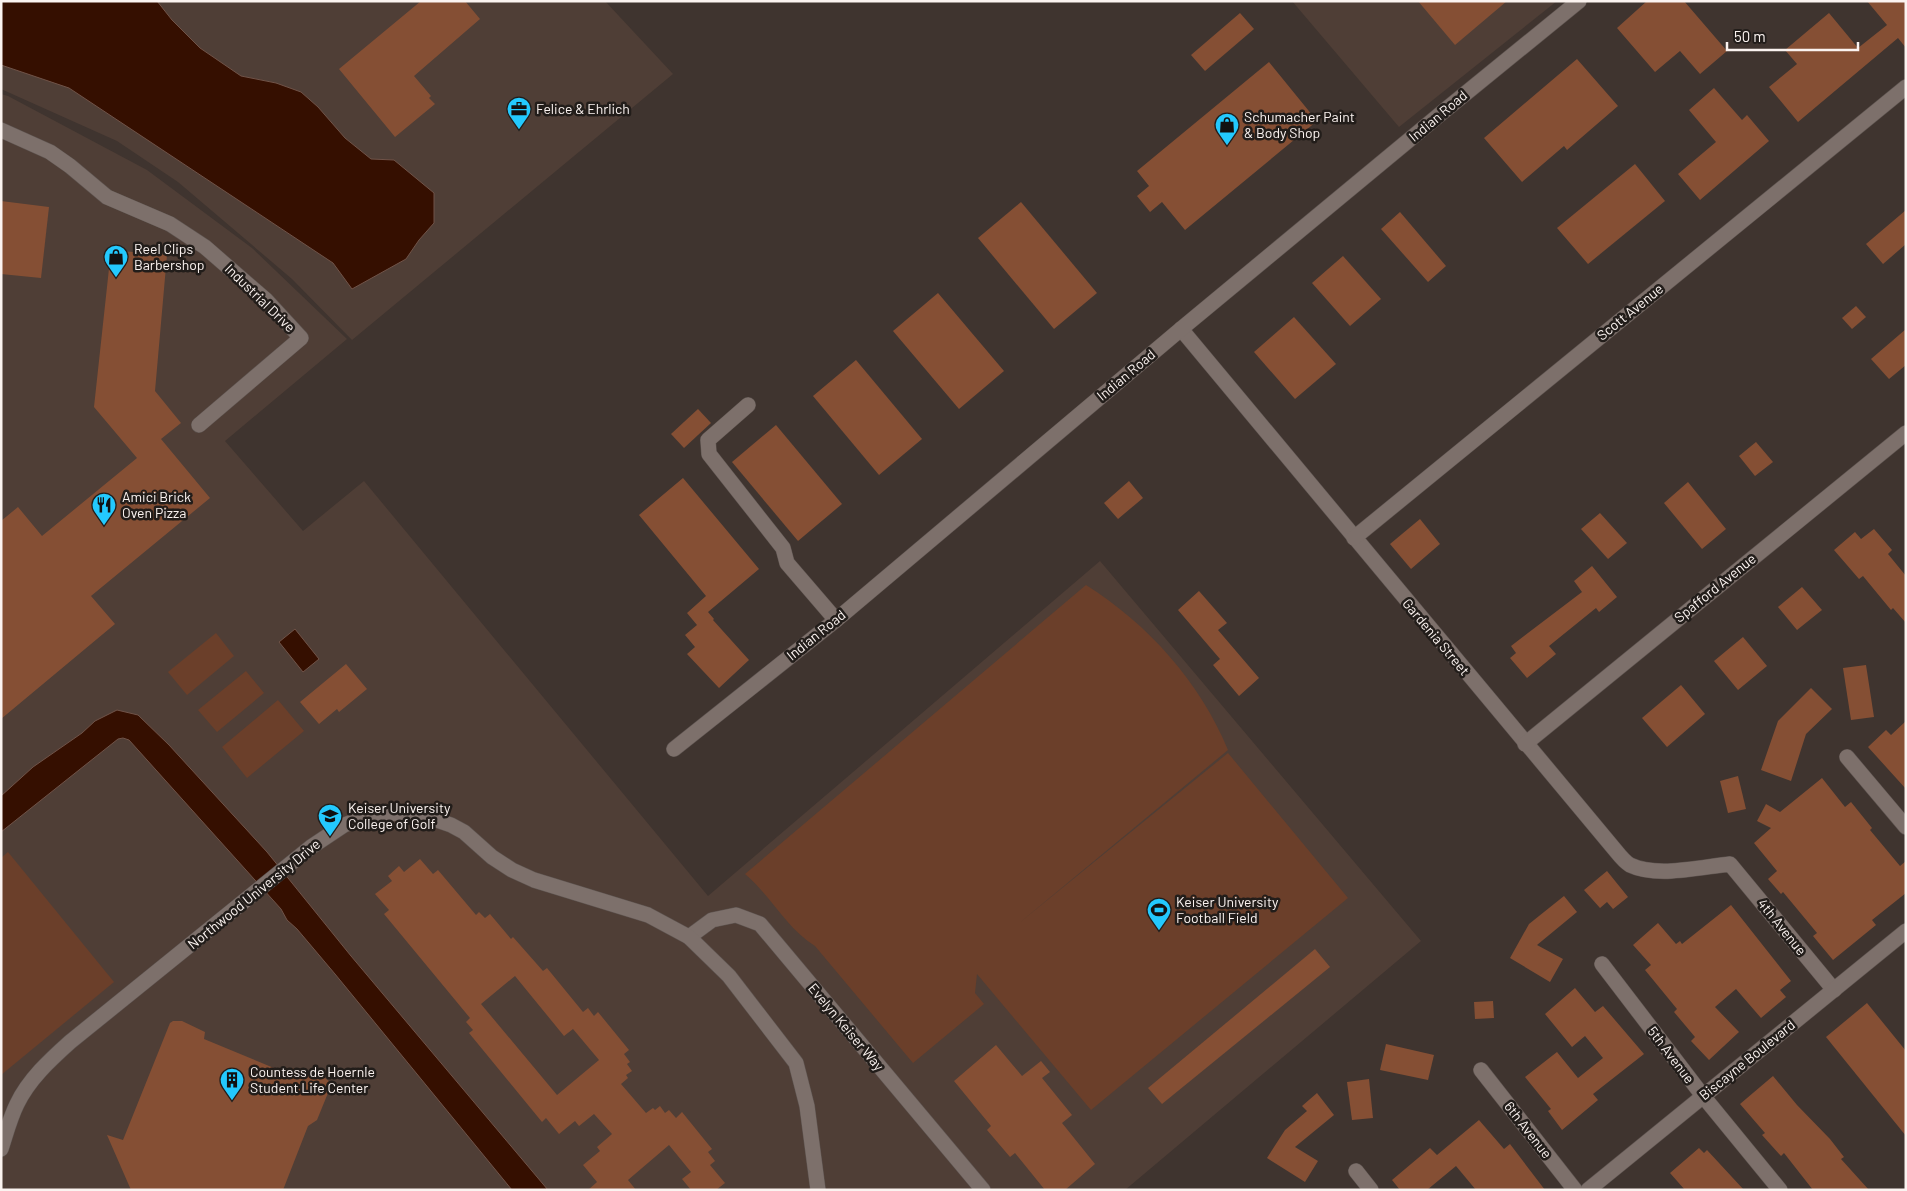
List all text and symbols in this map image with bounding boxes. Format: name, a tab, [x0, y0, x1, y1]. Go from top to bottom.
scale bar	[1727, 20, 1858, 52]
text: 50 m	[1734, 27, 1766, 45]
street label: Indian Road	[1405, 86, 1470, 145]
office icon: Felice & Ehrlich	[506, 96, 532, 130]
place label: Felice & Ehrlich	[536, 100, 630, 117]
place label: Schumacher Paint & Body Shop	[1244, 108, 1355, 141]
shop icon: Schumacher Paint & Body Shop	[1214, 112, 1240, 146]
place label: Reel Clips Barbershop	[134, 240, 205, 273]
shop icon: Reel Clips Barbershop	[103, 244, 129, 278]
street label: Industrial Drive	[222, 260, 299, 335]
street label: Scott Avenue	[1593, 280, 1666, 344]
street label: Indian Road	[1093, 345, 1158, 404]
place label: Amici Brick Oven Pizza	[122, 488, 191, 521]
restaurant icon: Amici Brick Oven Pizza	[91, 492, 117, 526]
street label: Spafford Avenue	[1671, 550, 1759, 626]
street label: Gardenia Street	[1399, 595, 1473, 679]
street label: Indian Road	[783, 606, 849, 663]
place label: Keiser University College of Golf	[348, 799, 451, 832]
school or university icon: Keiser University College of Golf	[317, 803, 343, 837]
street label: Northwood University Drive	[184, 835, 323, 952]
place label: Keiser University Football Field	[1176, 893, 1279, 926]
street label: 4th Avenue	[1754, 895, 1810, 958]
sports icon: Keiser University Football Field	[1146, 897, 1172, 931]
street label: Evelyn Keiser Way	[805, 979, 888, 1074]
street label: Biscayne Boulevard	[1695, 1016, 1798, 1103]
street label: 5th Avenue	[1644, 1023, 1698, 1087]
place label: Countess de Hoernle Student Life Center	[250, 1063, 375, 1096]
building icon: Countess de Hoernle Student Life Center	[219, 1067, 245, 1101]
street label: 6th Avenue	[1501, 1098, 1556, 1161]

